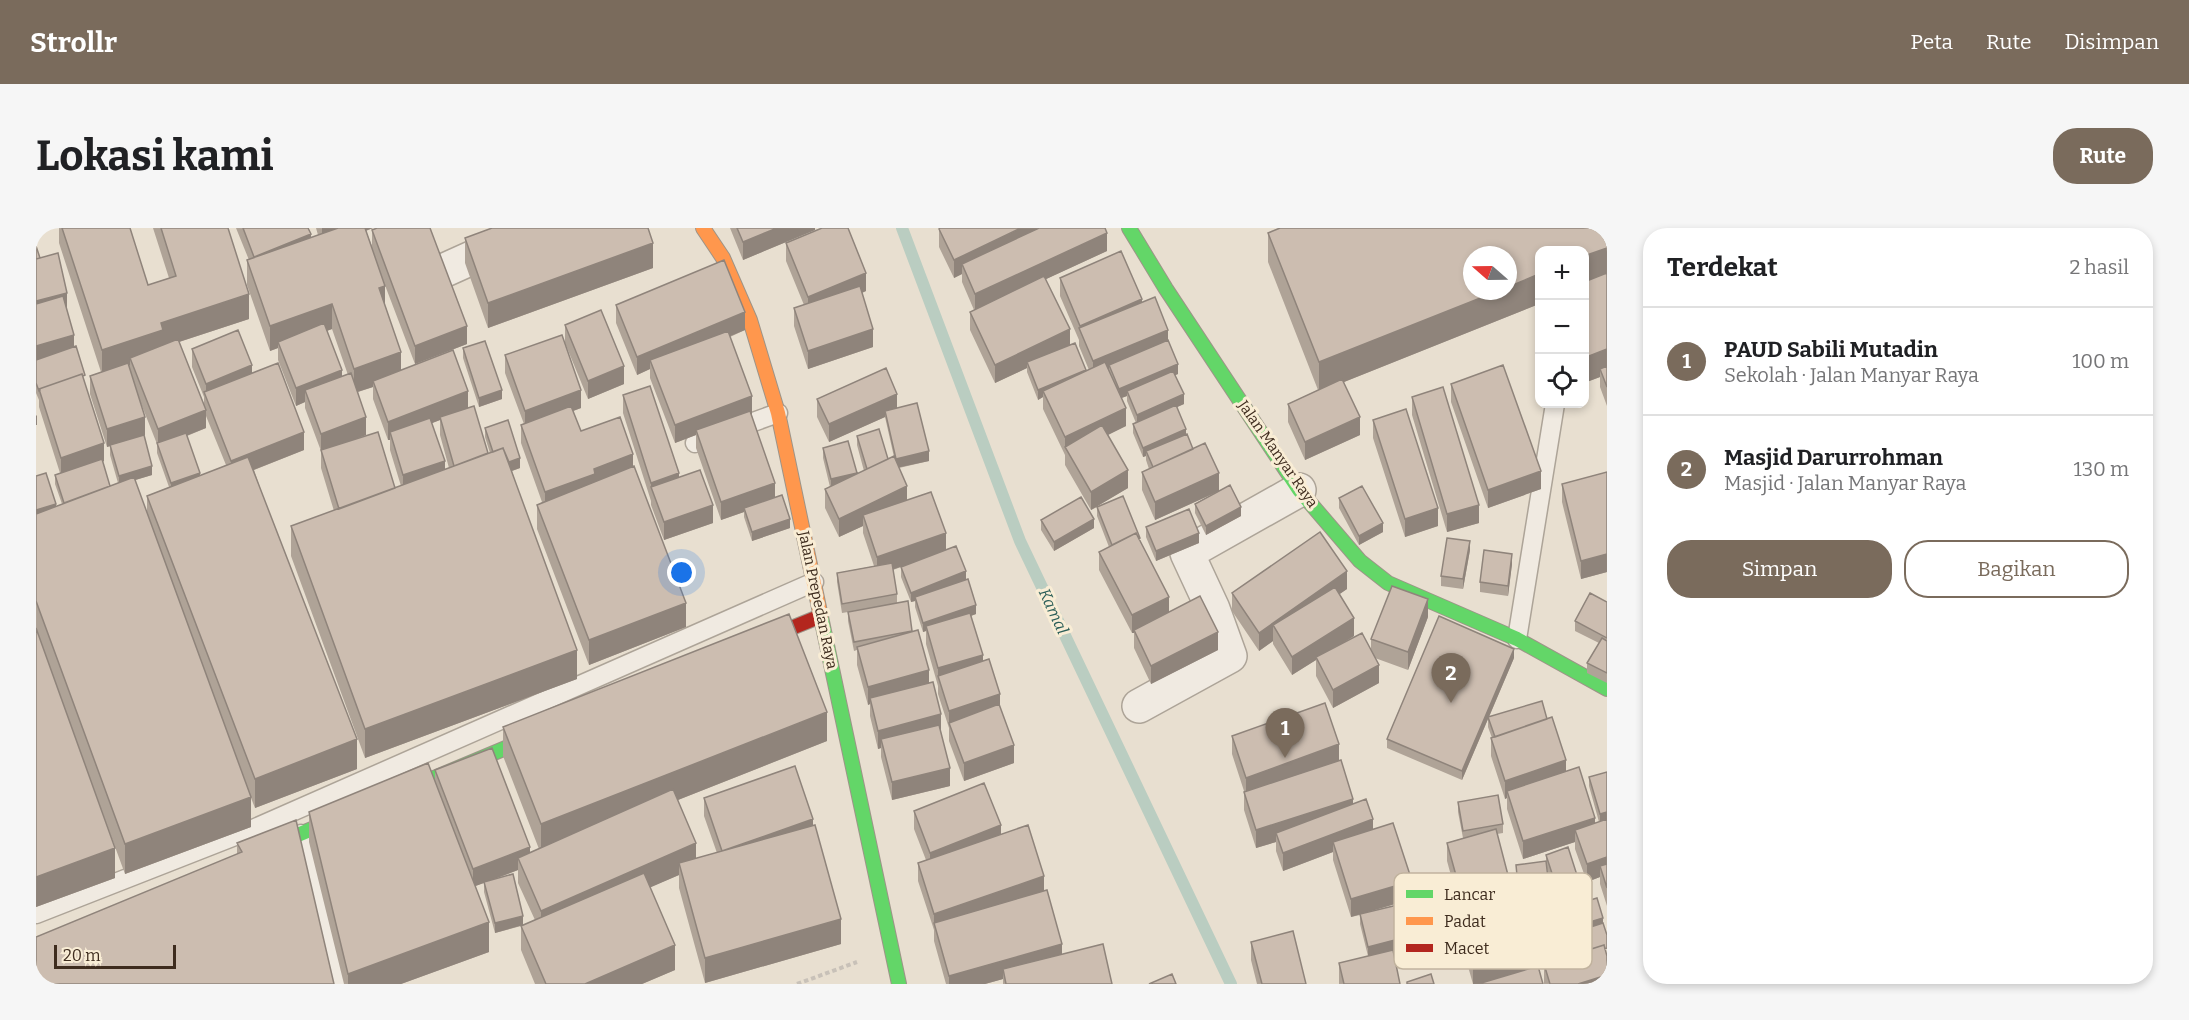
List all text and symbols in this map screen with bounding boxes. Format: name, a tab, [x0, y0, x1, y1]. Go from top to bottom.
text: Strollr	[30, 26, 117, 59]
text: Peta	[1911, 29, 1953, 55]
text: Rute	[1986, 29, 2031, 55]
text: Disimpan	[2064, 29, 2159, 55]
button: Rute	[2053, 128, 2153, 184]
text: Lokasi kami	[36, 131, 274, 181]
north arrow	[1463, 246, 1517, 300]
map controls	[1535, 246, 1589, 408]
button: +	[1535, 246, 1589, 300]
text: Terdekat	[1667, 252, 1778, 283]
text: 2 hasil	[2069, 255, 2129, 279]
button: −	[1535, 300, 1589, 354]
text: PAUD Sabili Mutadin	[1724, 336, 1938, 363]
text: 1	[1682, 349, 1691, 373]
text: 100 m	[2072, 349, 2129, 373]
button: locate	[1535, 354, 1589, 408]
text: Sekolah · Jalan Manyar Raya	[1724, 363, 1979, 387]
street label: Jalan Manyar Raya	[1234, 396, 1322, 511]
text: Masjid Darurrohman	[1724, 444, 1943, 471]
text: 2	[1681, 457, 1692, 481]
text: 130 m	[2074, 457, 2129, 481]
text: Masjid · Jalan Manyar Raya	[1724, 471, 1966, 495]
street label: Jalan Prepedan Raya	[794, 528, 841, 671]
button: Simpan	[1667, 540, 1892, 598]
button: Bagikan	[1904, 540, 2129, 598]
your location	[667, 558, 696, 587]
water label: Kamal	[1035, 585, 1072, 637]
pin: 2	[1432, 654, 1470, 703]
pin: 1	[1266, 708, 1304, 758]
legend	[1394, 873, 1592, 969]
text: Lancar	[1444, 885, 1495, 904]
text: Padat	[1444, 912, 1486, 931]
text: Macet	[1444, 939, 1489, 958]
scale bar	[54, 942, 176, 970]
text: 20 m	[63, 946, 100, 965]

